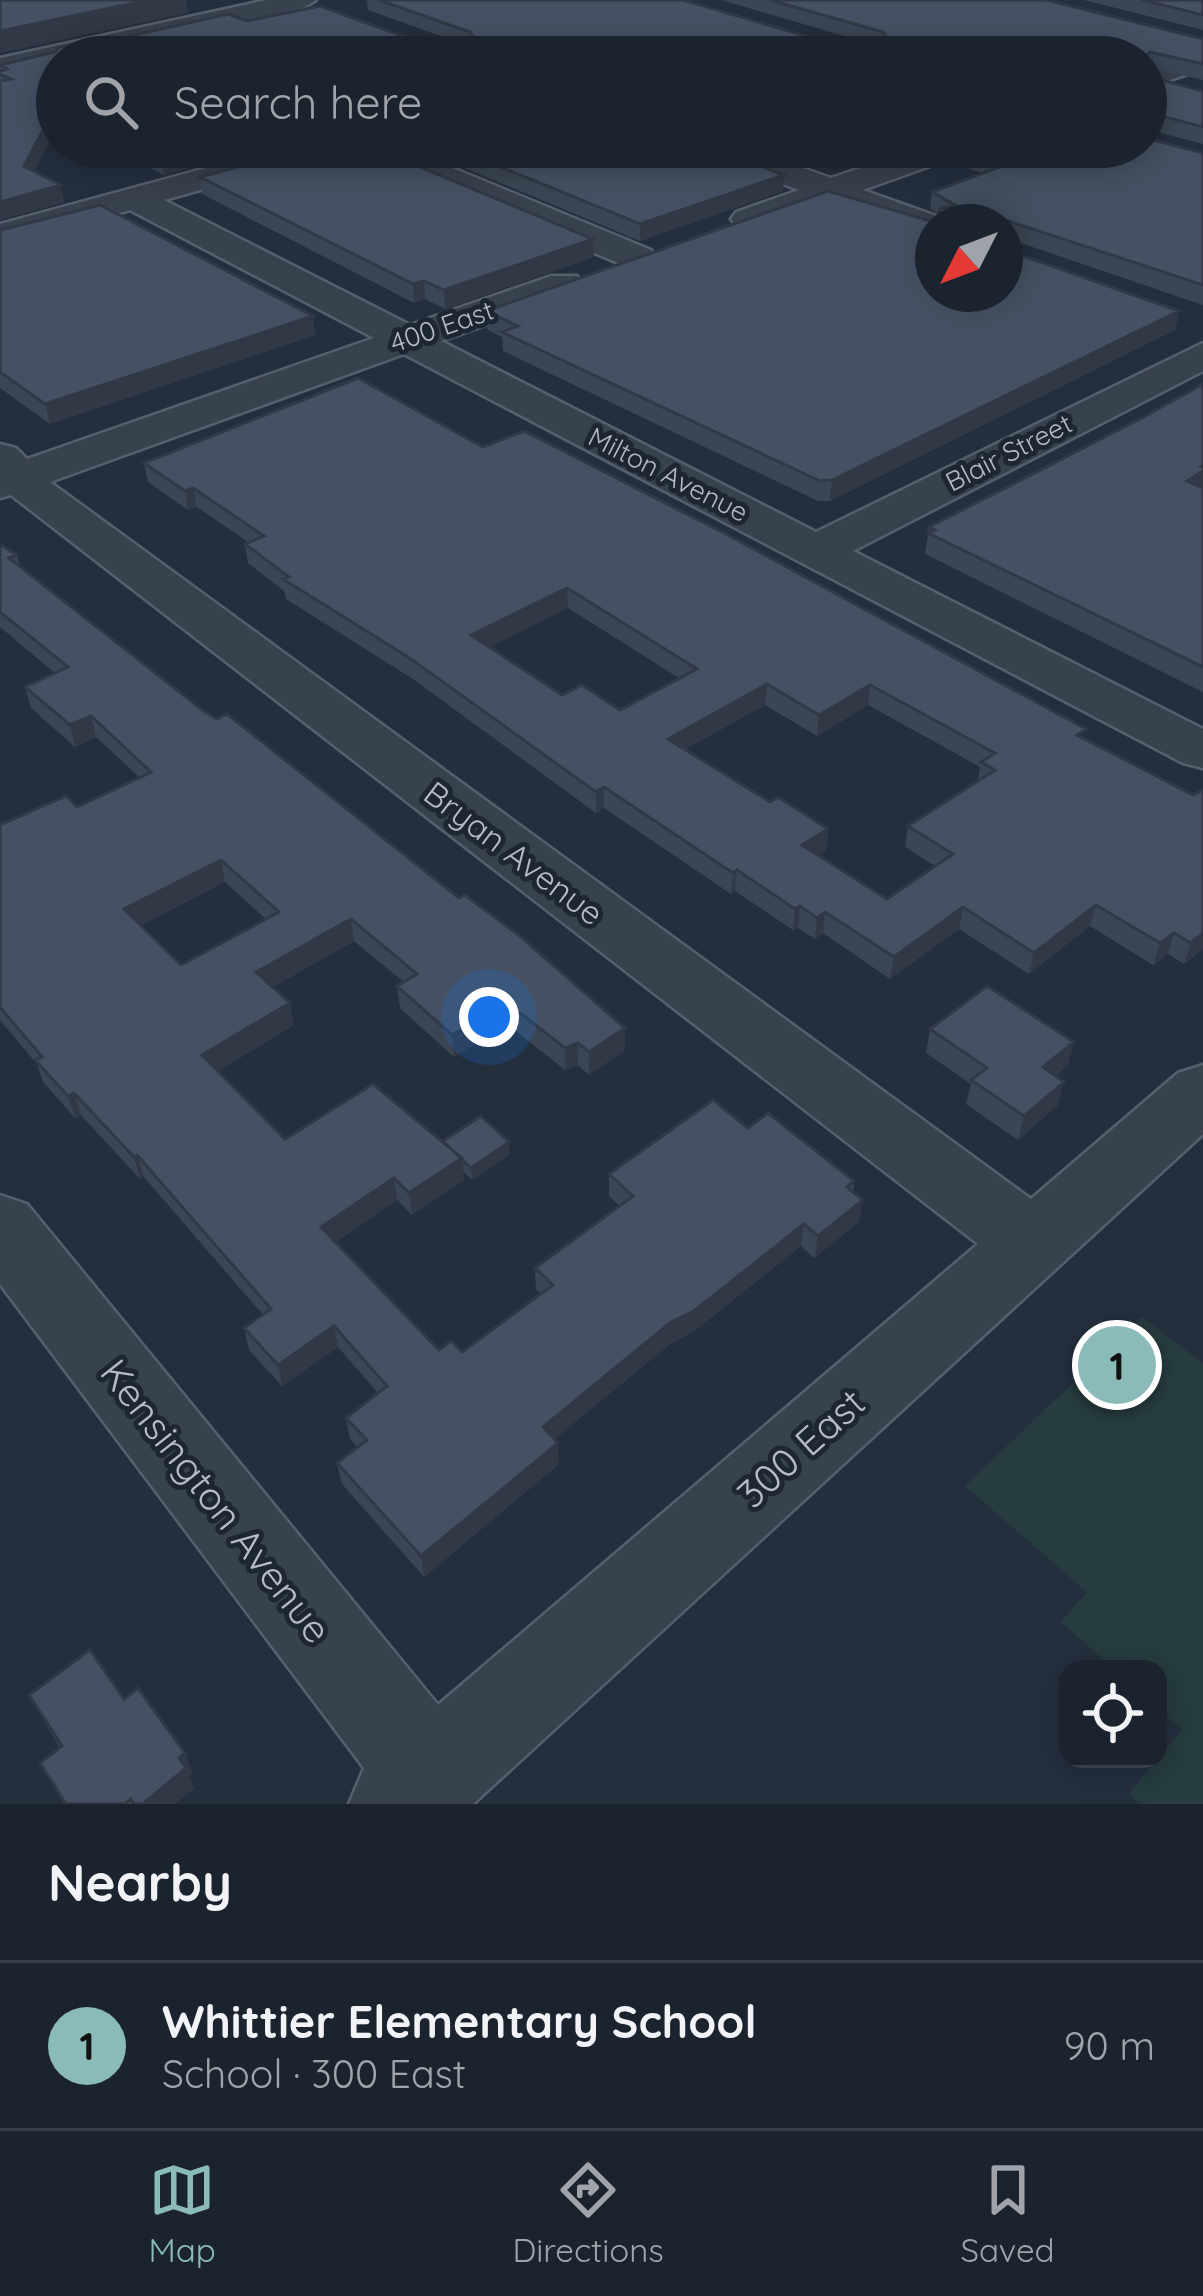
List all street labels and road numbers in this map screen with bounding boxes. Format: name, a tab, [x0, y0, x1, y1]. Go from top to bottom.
street label: 400 East	[385, 293, 498, 360]
street label: Blair Street	[940, 406, 1077, 498]
street label: Milton Avenue	[583, 419, 754, 529]
street label: Bryan Avenue	[417, 772, 612, 933]
street label: Kensington Avenue	[90, 1349, 342, 1652]
street label: 300 East	[727, 1378, 875, 1518]

